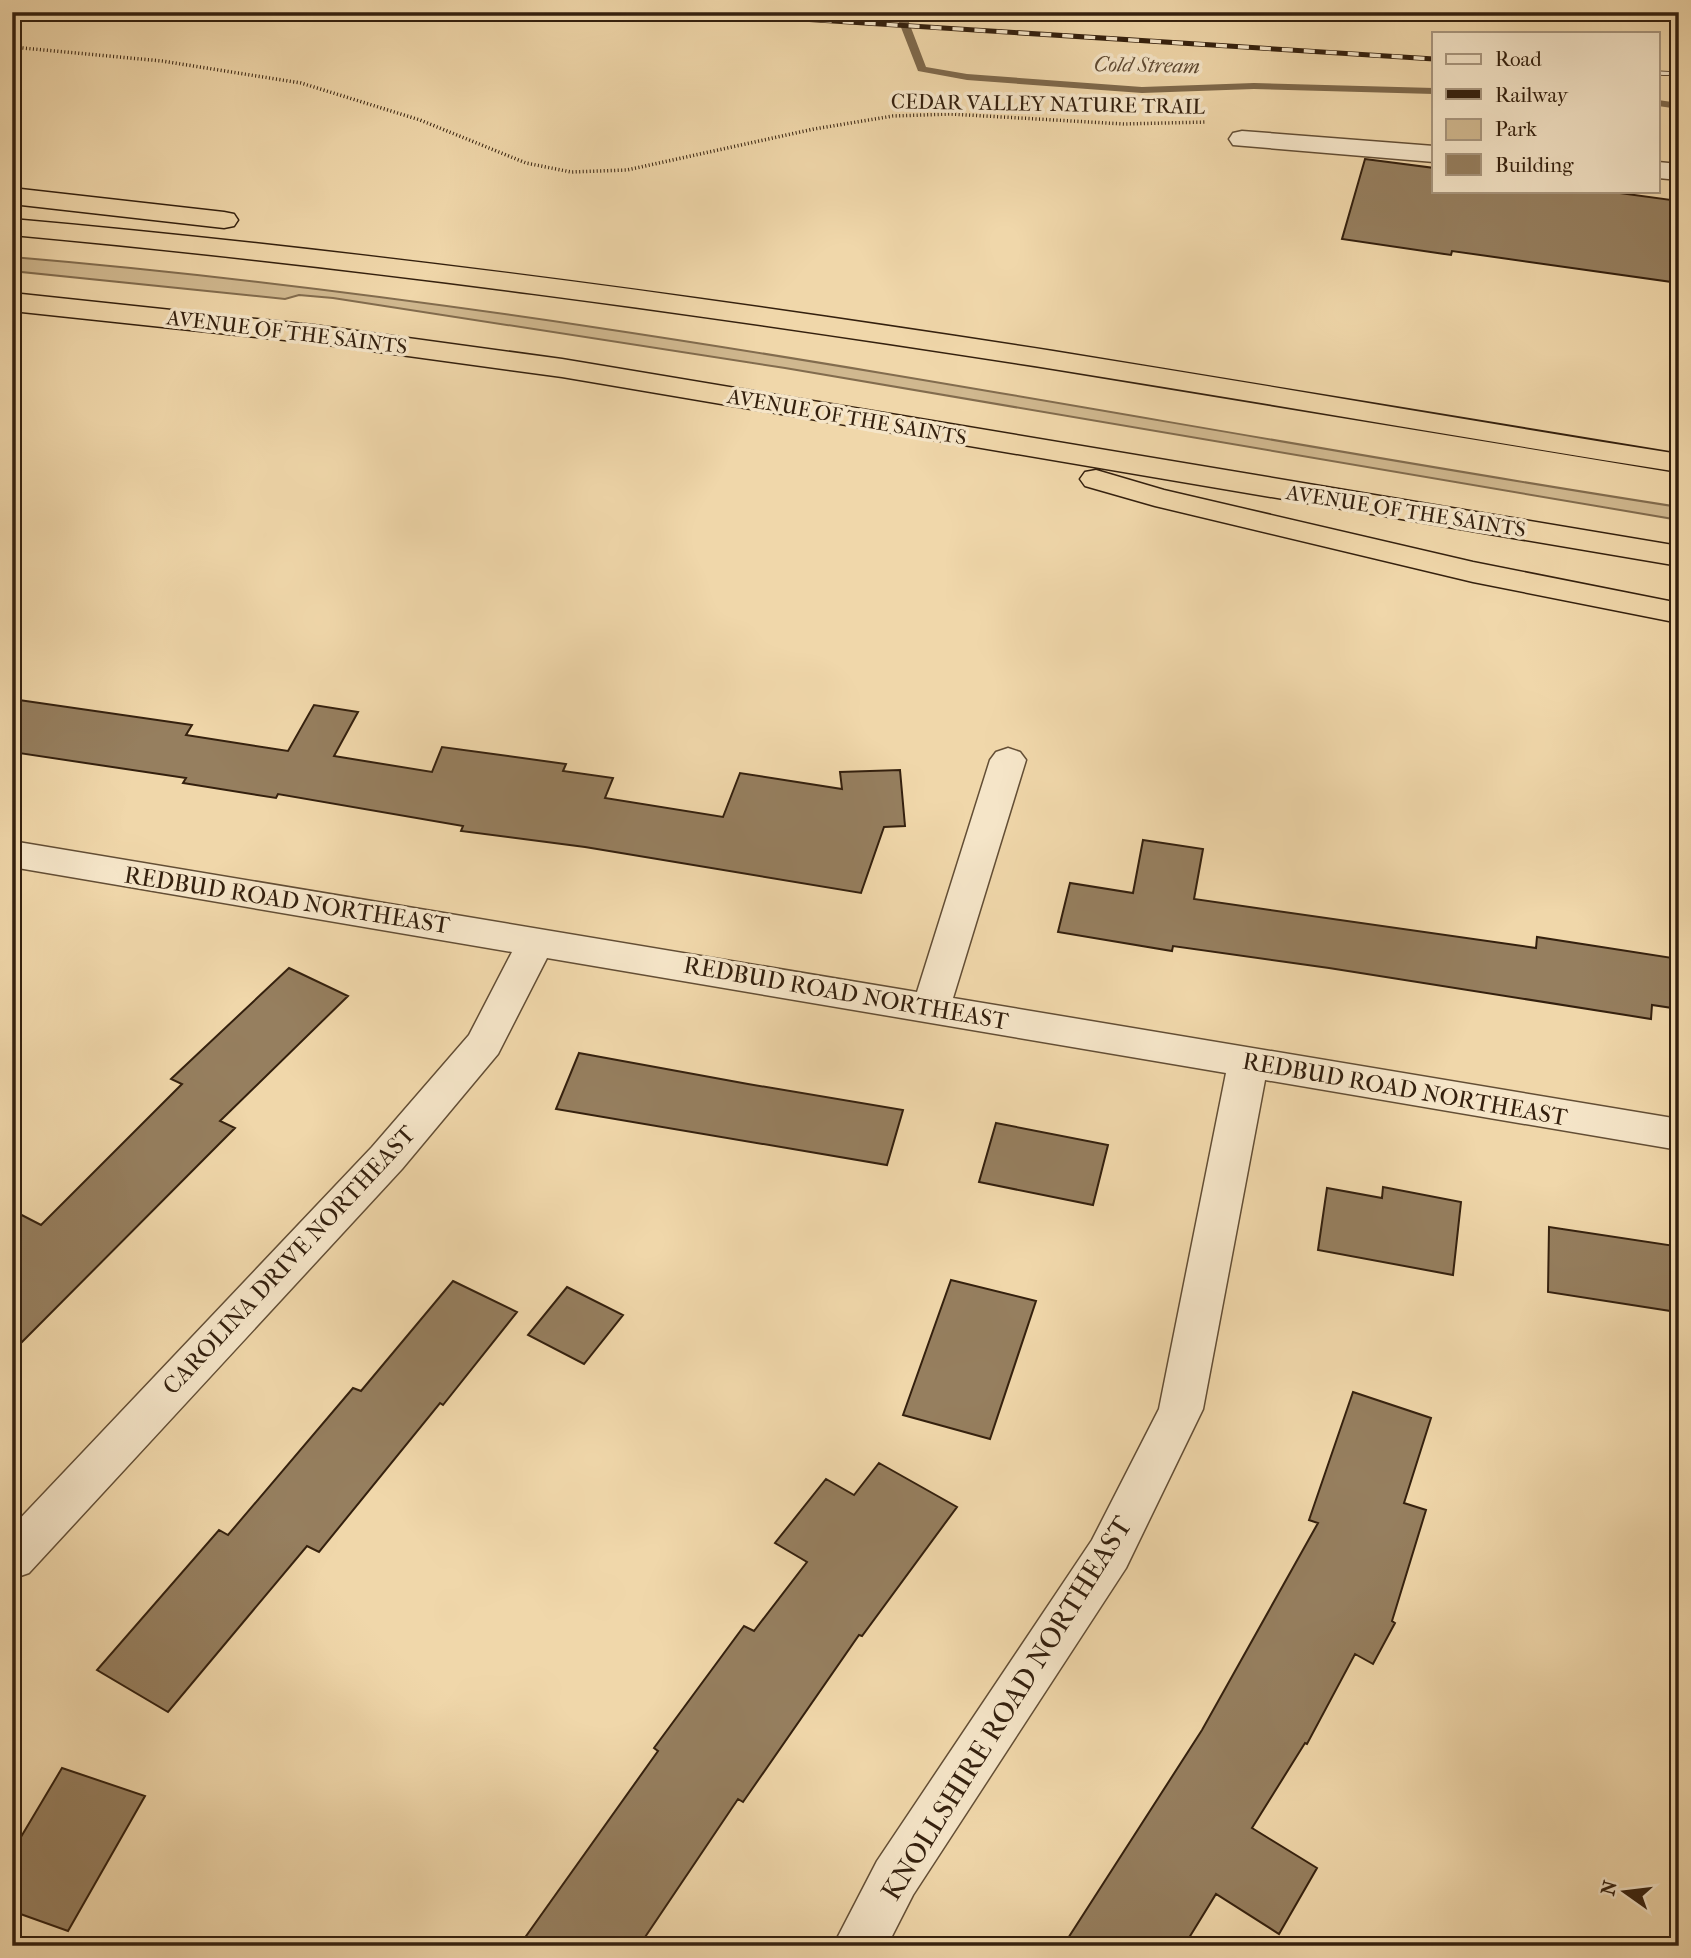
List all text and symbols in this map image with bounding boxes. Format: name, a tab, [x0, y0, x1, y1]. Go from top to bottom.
legend	[1432, 32, 1660, 192]
text: Road	[1495, 47, 1542, 71]
water label: Cold Stream	[1094, 52, 1200, 78]
text: Railway	[1495, 83, 1569, 107]
street label: CEDAR VALLEY NATURE TRAIL	[891, 89, 1206, 119]
text: Park	[1495, 117, 1537, 141]
text: Building	[1495, 153, 1574, 177]
street label: AVENUE OF THE SAINTS	[164, 305, 409, 359]
street label: AVENUE OF THE SAINTS	[725, 384, 968, 450]
street label: AVENUE OF THE SAINTS	[1284, 480, 1528, 542]
street label: REDBUD ROAD NORTHEAST	[122, 860, 453, 940]
street label: REDBUD ROAD NORTHEAST	[681, 951, 1011, 1036]
street label: REDBUD ROAD NORTHEAST	[1240, 1047, 1570, 1132]
street label: CAROLINA DRIVE NORTHEAST	[157, 1119, 422, 1400]
street label: KNOLLSHIRE ROAD NORTHEAST	[874, 1509, 1139, 1906]
north arrow	[1590, 1856, 1660, 1926]
text: N	[1597, 1878, 1622, 1898]

